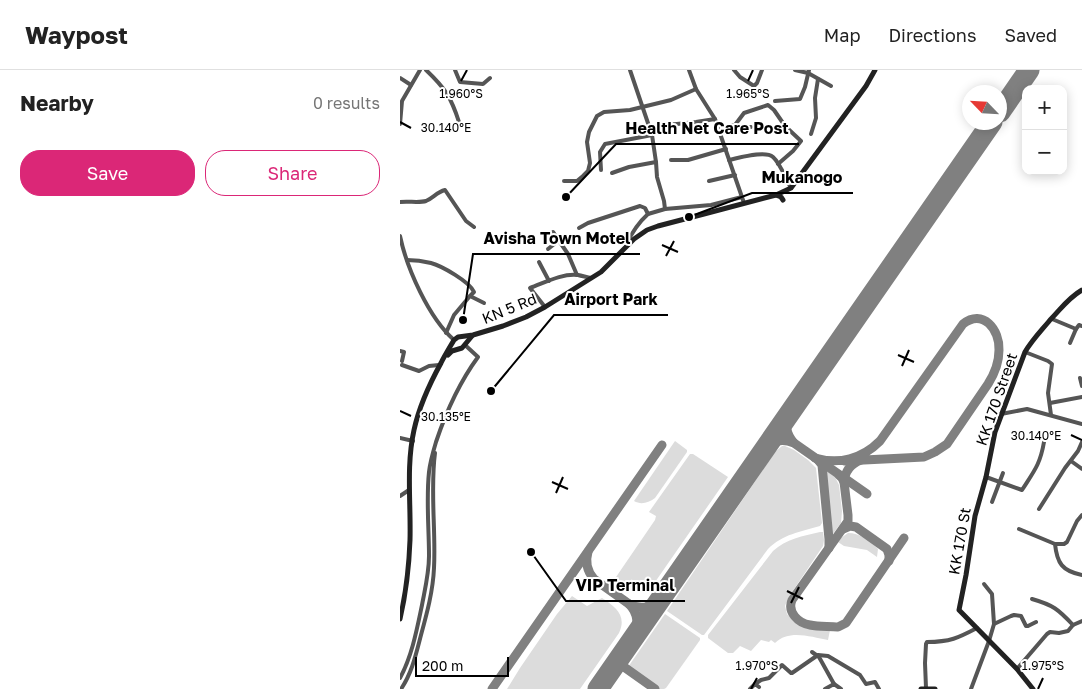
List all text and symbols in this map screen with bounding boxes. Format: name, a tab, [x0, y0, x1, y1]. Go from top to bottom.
text: Waypost	[25, 20, 128, 49]
text: Map	[824, 24, 860, 46]
text: Directions	[888, 24, 976, 46]
text: Saved	[1004, 24, 1057, 46]
north arrow	[962, 85, 1007, 130]
map controls	[1022, 85, 1067, 175]
button: +	[1022, 85, 1067, 130]
text: 1.960°S	[439, 86, 483, 101]
text: 1.965°S	[726, 86, 770, 101]
text: Nearby	[20, 90, 94, 116]
text: 0 results	[313, 93, 380, 113]
callout: Health Net Care Post	[616, 113, 799, 144]
text: Health Net Care Post	[625, 118, 789, 138]
text: 30.140°E	[421, 120, 471, 135]
button: −	[1022, 130, 1067, 175]
button: Save	[20, 150, 195, 196]
button: Share	[205, 150, 380, 196]
callout: Mukanogo	[752, 162, 853, 193]
text: Mukanogo	[762, 167, 843, 187]
callout: Avisha Town Motel	[473, 223, 640, 254]
text: Avisha Town Motel	[484, 228, 631, 248]
callout: Airport Park	[554, 284, 668, 315]
street label: KN 5 Rd	[479, 289, 539, 327]
text: Airport Park	[564, 289, 659, 309]
street label: KK 170 Street	[972, 350, 1020, 448]
text: 30.135°E	[421, 409, 471, 424]
text: 30.140°E	[1011, 428, 1061, 443]
street label: KK 170 St	[944, 506, 974, 576]
callout: VIP Terminal	[566, 570, 685, 601]
text: VIP Terminal	[575, 575, 675, 595]
scale bar	[415, 654, 509, 677]
text: 200 m	[422, 657, 463, 674]
text: 1.970°S	[736, 658, 779, 673]
text: 1.975°S	[1022, 658, 1064, 673]

